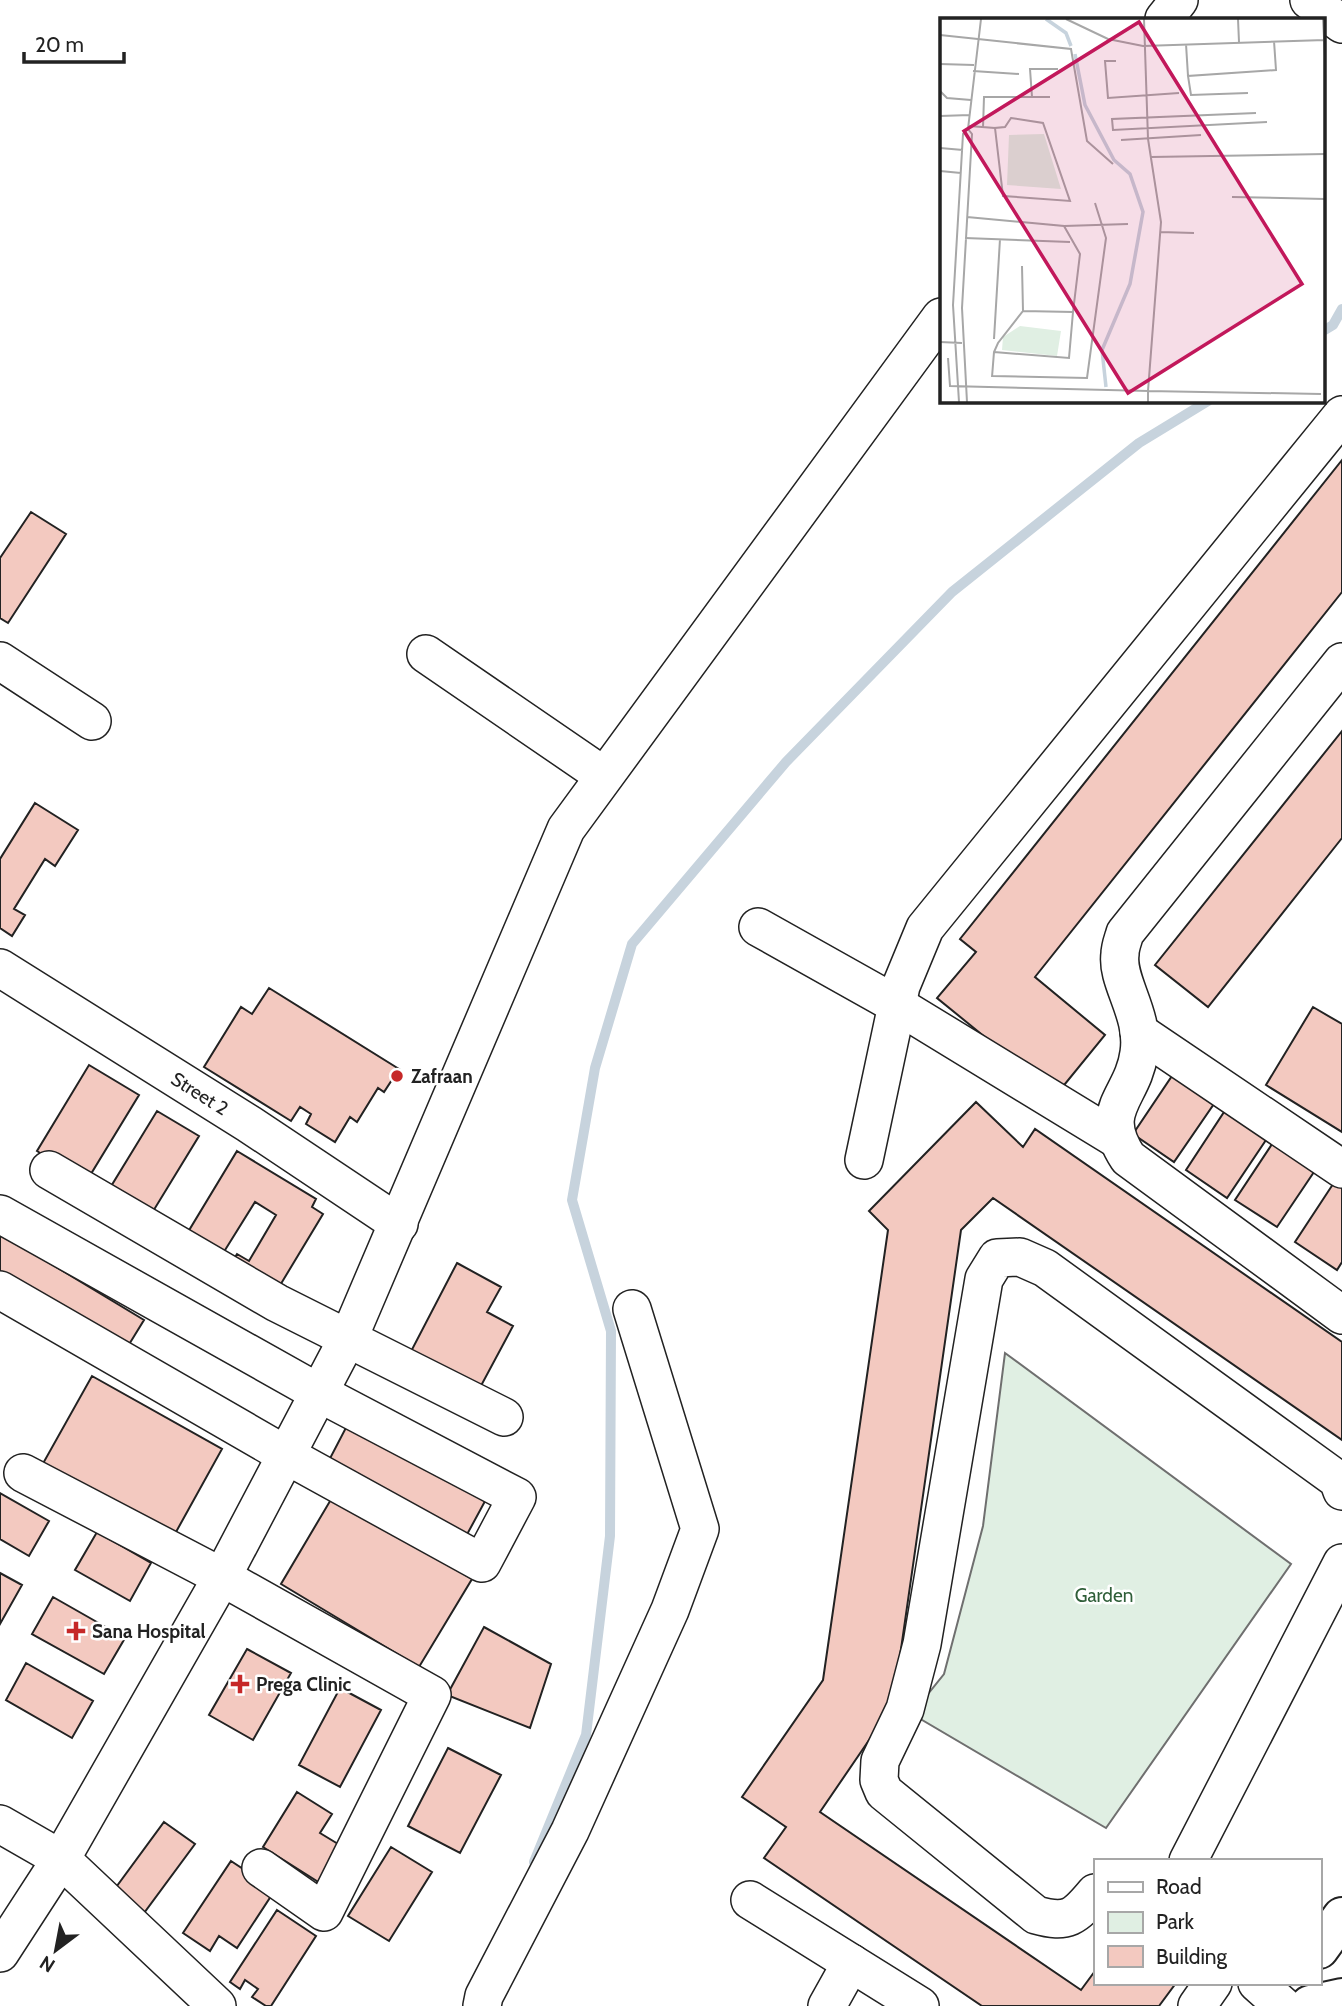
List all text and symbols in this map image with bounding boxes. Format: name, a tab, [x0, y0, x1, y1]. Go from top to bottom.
inset map	[940, 18, 1324, 402]
scale bar	[24, 21, 124, 65]
text: 20 m	[35, 32, 84, 57]
place label: Zafraan	[411, 1065, 473, 1088]
street label: Street 2	[167, 1067, 233, 1120]
marker: Zafraan	[389, 1068, 405, 1084]
park label: Garden	[1075, 1584, 1133, 1607]
place label: Sana Hospital	[92, 1620, 206, 1643]
marker: Sana Hospital	[66, 1621, 86, 1641]
place label: Prega Clinic	[256, 1673, 351, 1696]
marker: Prega Clinic	[230, 1674, 250, 1694]
legend	[1094, 1859, 1321, 1985]
text: Road	[1156, 1874, 1202, 1899]
text: Park	[1156, 1909, 1194, 1934]
north arrow	[21, 1915, 91, 1985]
text: Building	[1156, 1944, 1228, 1969]
text: N	[35, 1951, 59, 1977]

